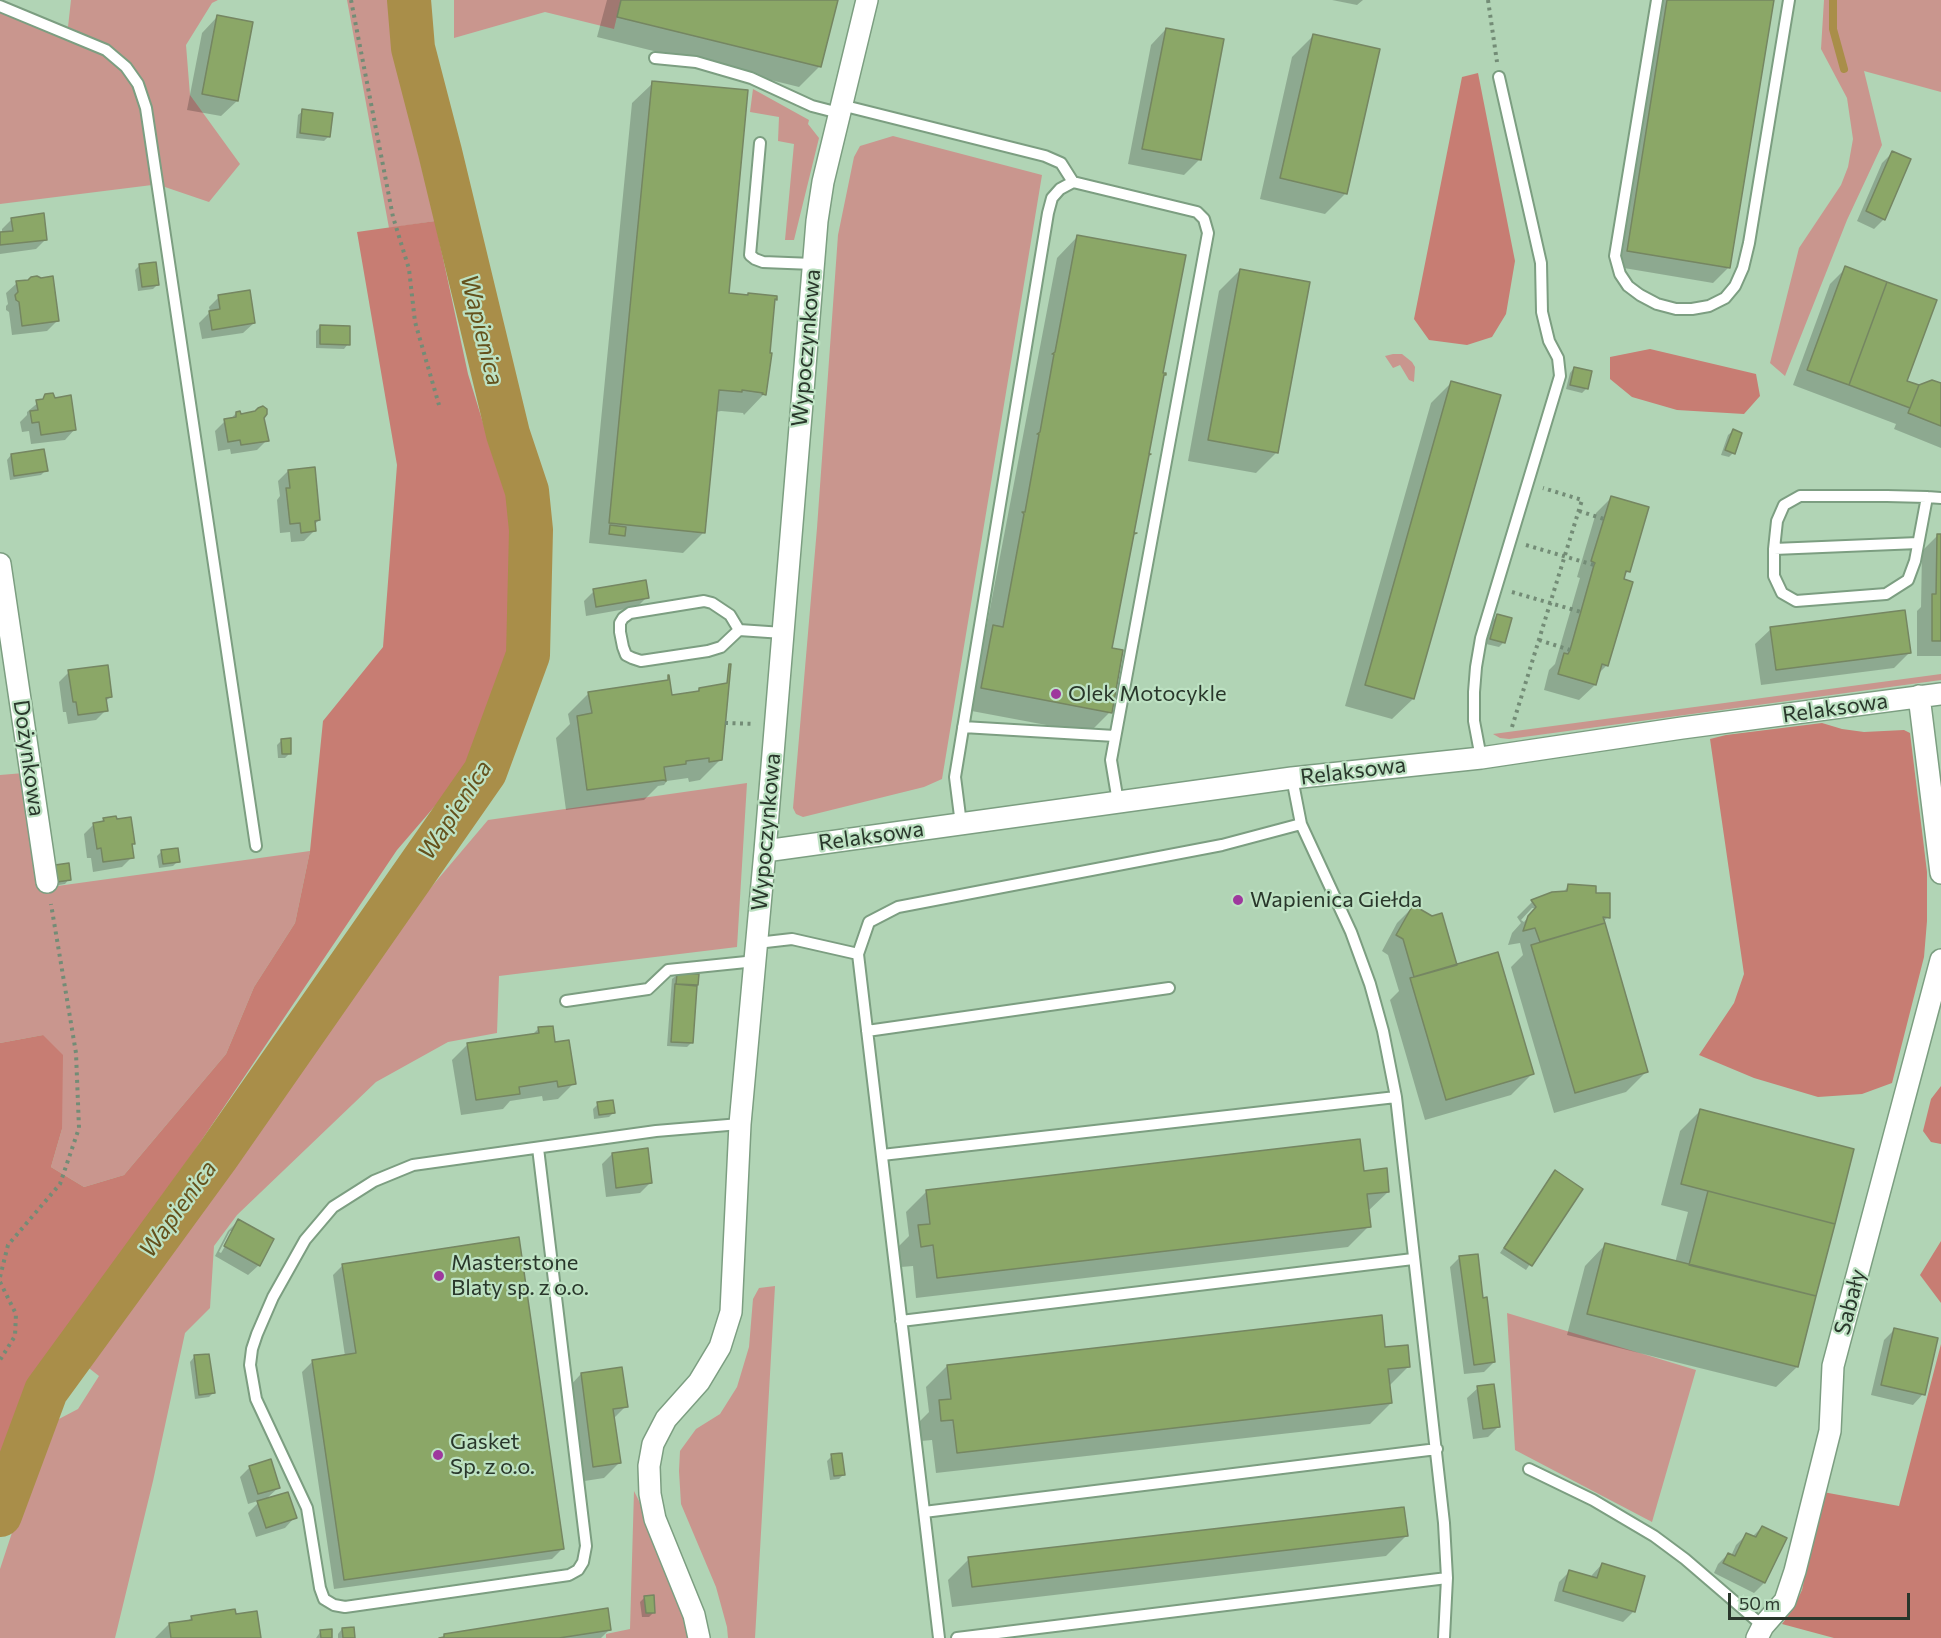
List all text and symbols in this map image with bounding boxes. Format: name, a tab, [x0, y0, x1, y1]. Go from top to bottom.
street label: Wypoczynkowa	[786, 268, 826, 428]
water label: Wapienica	[454, 272, 510, 388]
place label: Olek Motocykle	[1068, 681, 1227, 707]
marker: Olek Motocykle	[1049, 687, 1063, 701]
street label: Relaksowa	[1781, 688, 1889, 728]
street label: Dożynkowa	[8, 698, 50, 818]
street label: Relaksowa	[1299, 751, 1407, 791]
street label: Wypoczynkowa	[746, 752, 786, 912]
water label: Wapienica	[412, 755, 498, 865]
street label: Relaksowa	[817, 816, 925, 856]
place label: Wapienica Giełda	[1250, 887, 1422, 913]
marker: Wapienica Giełda	[1231, 893, 1245, 907]
water label: Wapienica	[133, 1155, 223, 1263]
place label: Masterstone Blaty sp. z o.o.	[451, 1250, 589, 1302]
street label: Sabały	[1829, 1266, 1871, 1338]
marker: Masterstone Blaty sp. z o.o.	[432, 1269, 446, 1283]
place label: Gasket Sp. z o.o.	[450, 1429, 535, 1480]
marker: Gasket Sp. z o.o.	[431, 1448, 445, 1462]
scale bar	[1731, 1581, 1912, 1619]
text: 50 m	[1739, 1592, 1780, 1614]

